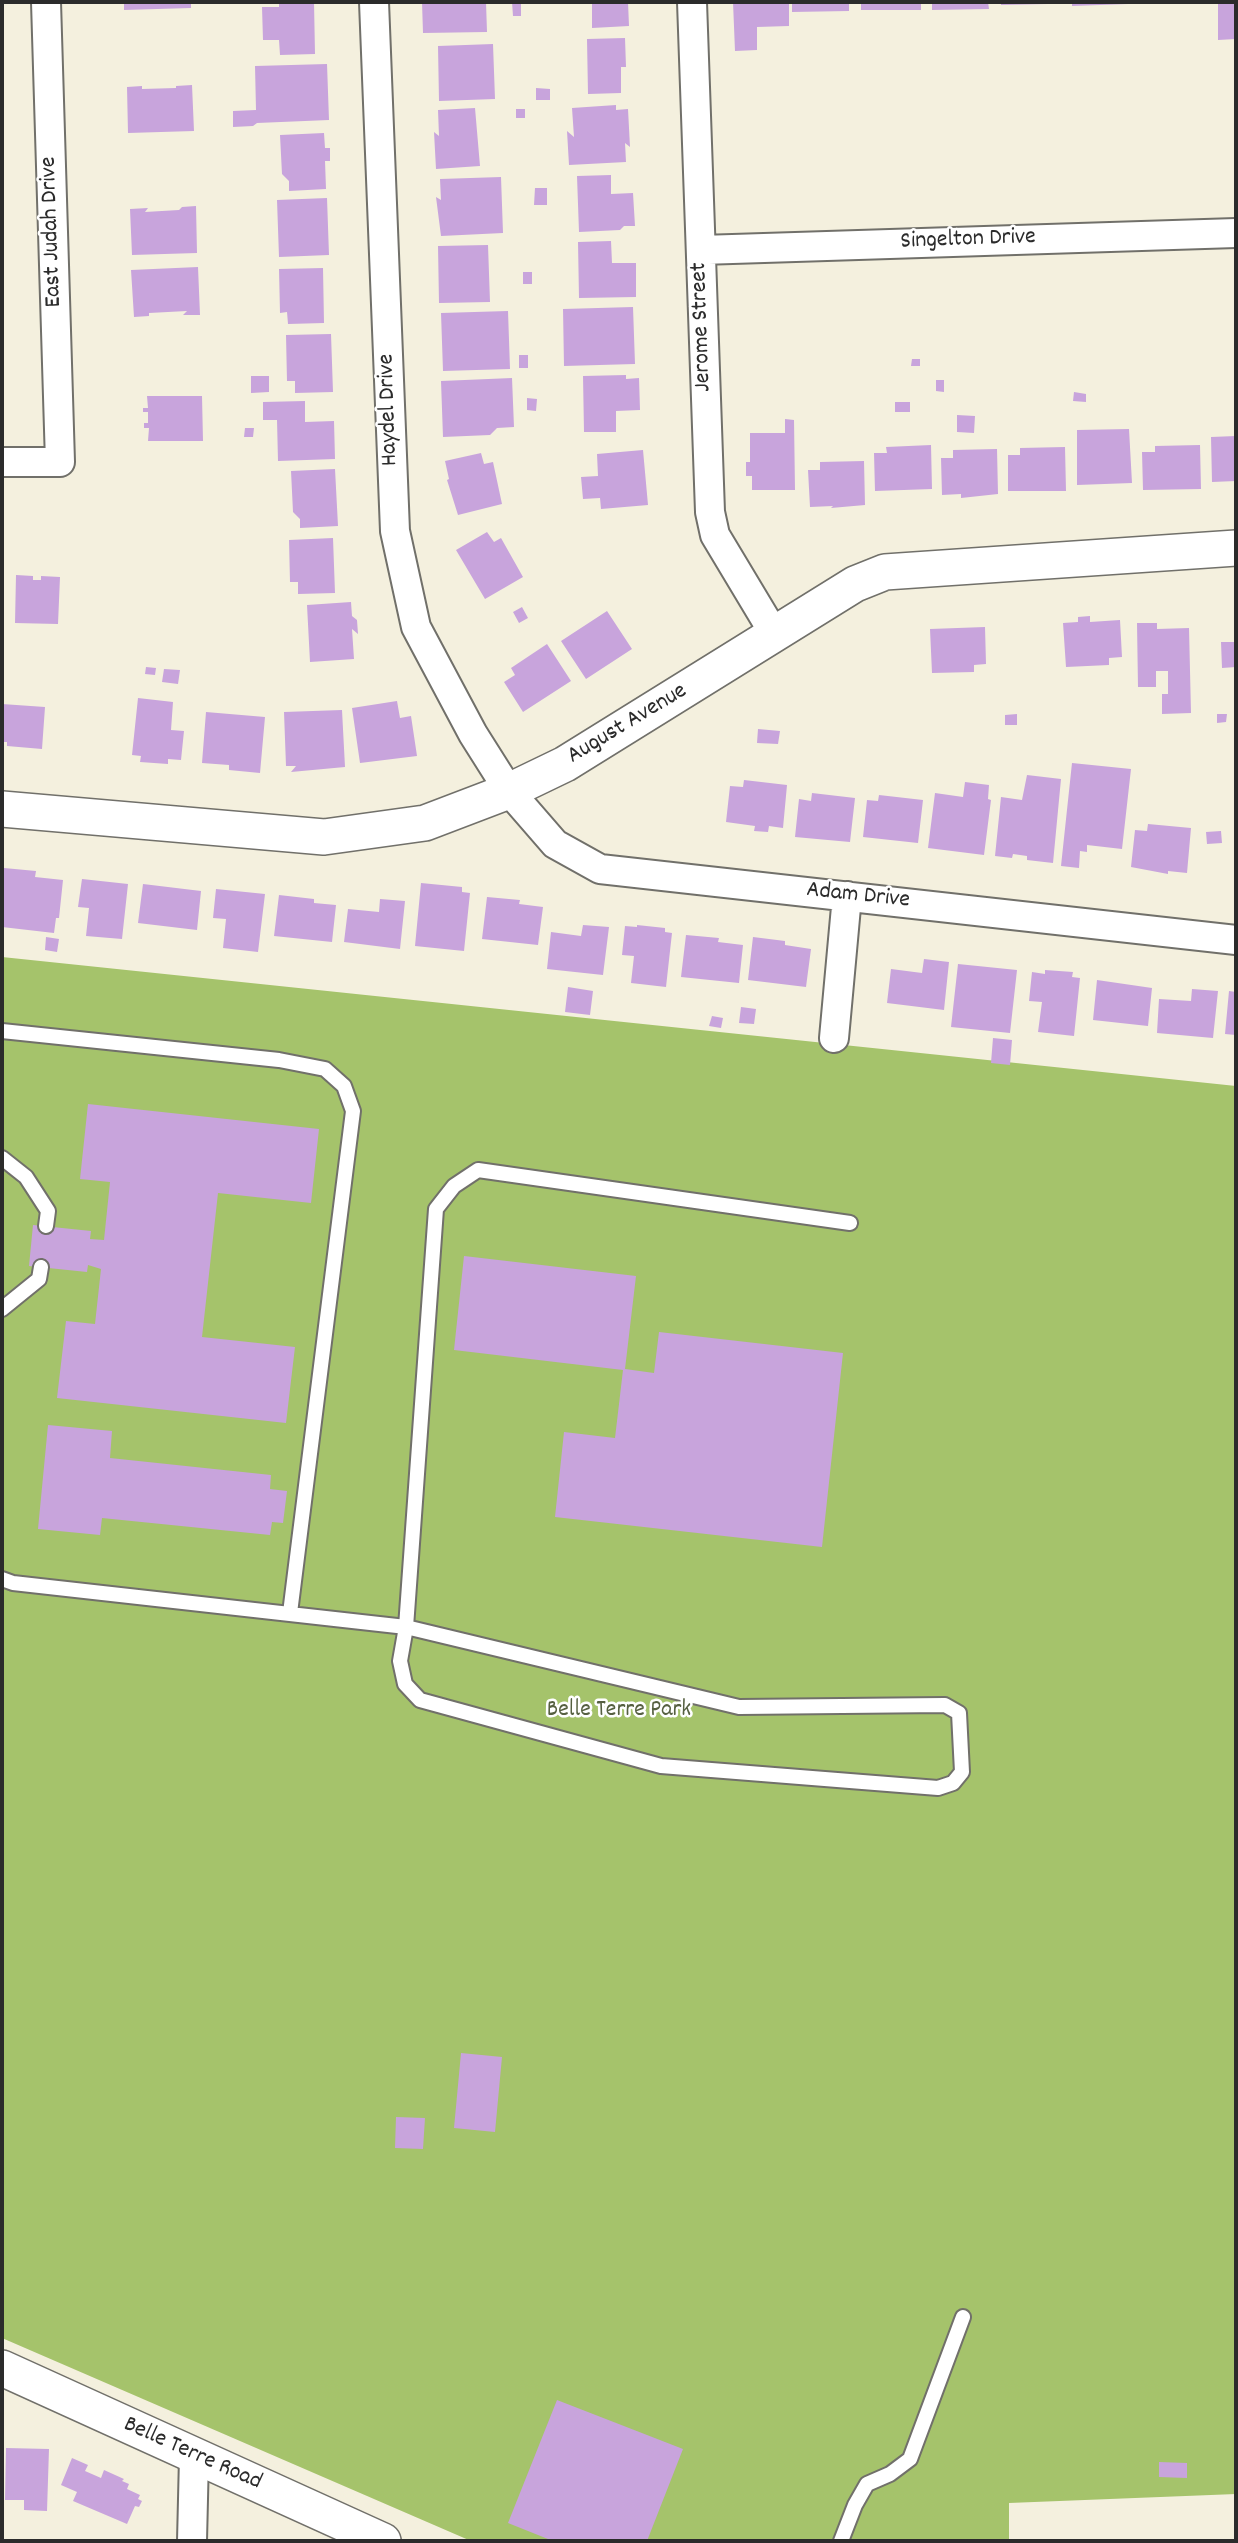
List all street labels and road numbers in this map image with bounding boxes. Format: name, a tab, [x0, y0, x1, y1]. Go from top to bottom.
street label: East Judah Drive	[36, 156, 70, 308]
street label: Singelton Drive	[900, 224, 1036, 258]
street label: Jerome Street	[686, 262, 720, 392]
street label: Haydel Drive	[374, 353, 406, 467]
street label: August Avenue	[563, 678, 693, 772]
street label: Adam Drive	[805, 877, 911, 917]
street label: Belle Terre Road	[118, 2412, 266, 2498]

